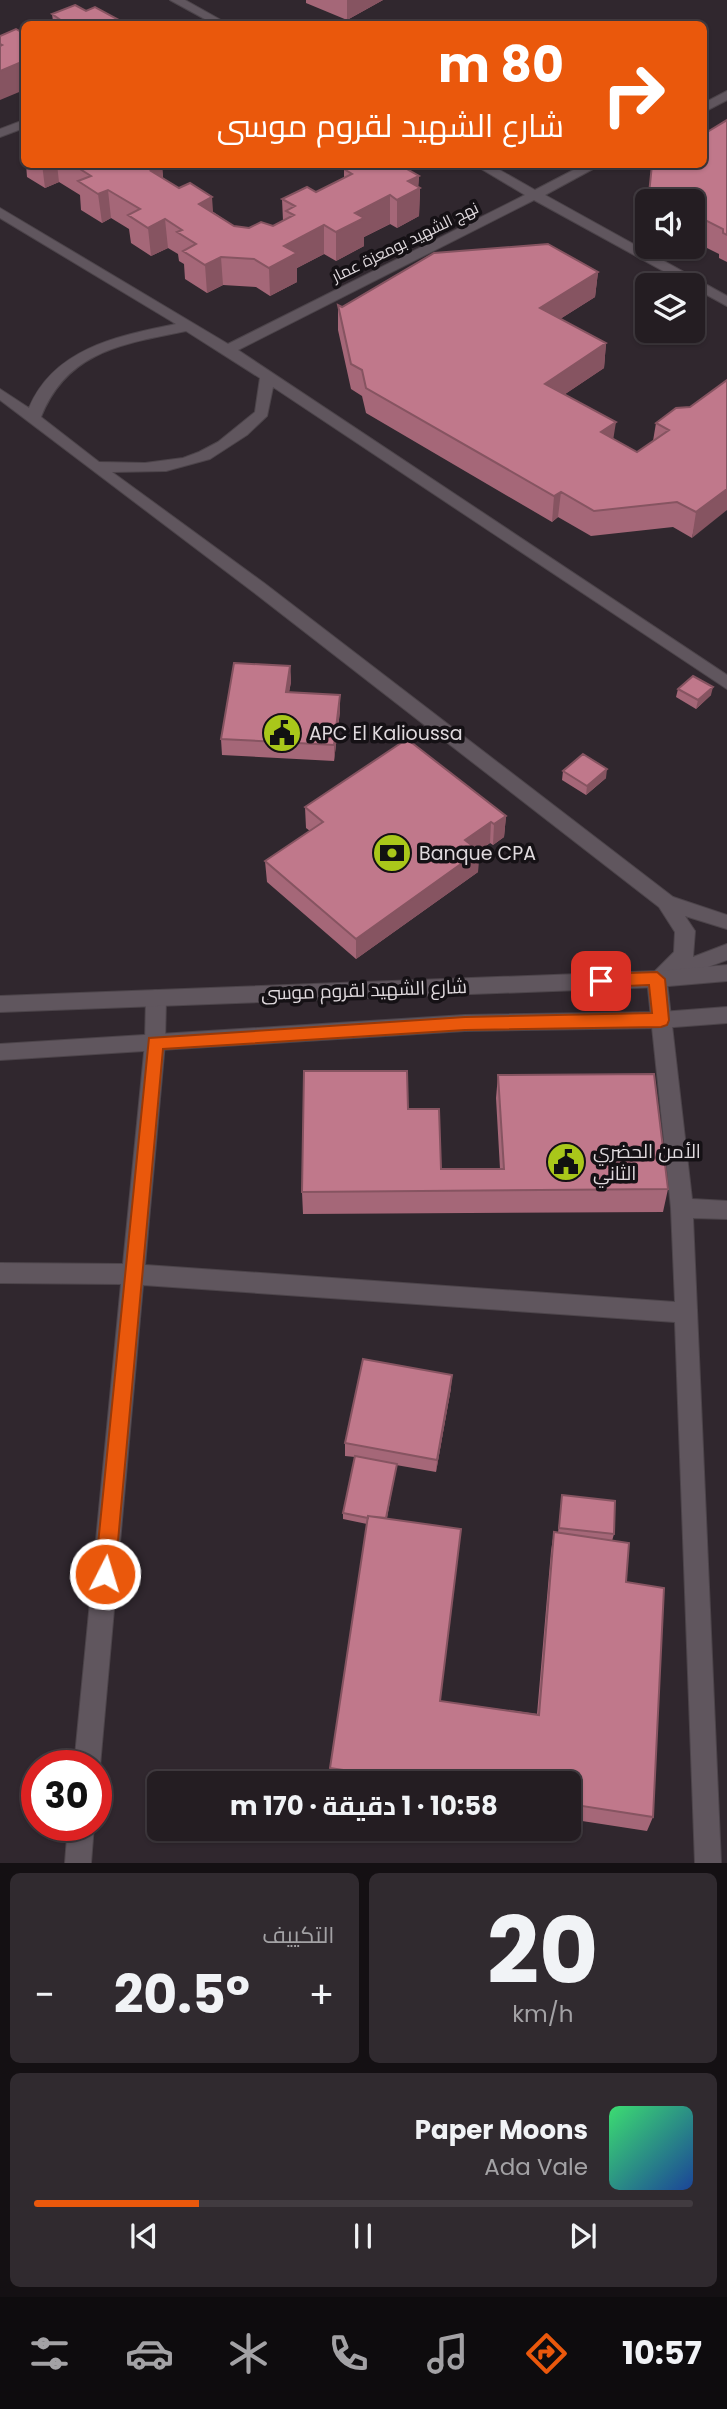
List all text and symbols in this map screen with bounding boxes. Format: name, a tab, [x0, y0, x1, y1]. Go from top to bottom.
text: 80 m	[438, 31, 564, 99]
icon: right	[588, 49, 679, 140]
text: شارع الشهيد لقروم موسى	[217, 103, 564, 148]
map controls	[635, 189, 705, 343]
button: sound	[635, 189, 705, 259]
street label: نهج الشهيد بومعزة عمار	[327, 196, 483, 288]
button: layers	[635, 273, 705, 343]
public building icon: APC El Kalioussa	[261, 712, 303, 754]
place label: APC El Kalioussa	[309, 720, 463, 747]
bank icon: Banque CPA	[371, 832, 413, 874]
place label: Banque CPA	[419, 840, 536, 867]
pin	[571, 951, 631, 1011]
icon: arrive	[582, 962, 620, 1000]
street label: شارع الشهيد لقروم موسى	[261, 973, 467, 1007]
place label: الأمن الحضري الثاني	[593, 1138, 701, 1188]
public building icon: الأمن الحضري الثاني	[545, 1141, 587, 1183]
position arrow	[68, 1537, 142, 1611]
speed limit sign: 30	[21, 1750, 112, 1841]
text: 10:58 · 1 دقيقة · 170 m	[230, 1788, 498, 1824]
text: 20	[487, 1887, 598, 2015]
text: التكييف	[262, 1919, 335, 1951]
text: 20.5°	[114, 1958, 250, 2031]
text: −	[34, 1968, 55, 2021]
text: +	[309, 1968, 335, 2021]
text: km/h	[512, 1998, 573, 2030]
text: Paper Moons	[415, 2112, 588, 2148]
text: Ada Vale	[484, 2151, 588, 2183]
icon: previous	[125, 2217, 163, 2255]
icon: pause	[344, 2217, 382, 2255]
icon: next	[564, 2217, 602, 2255]
icon: filters	[25, 2329, 74, 2378]
icon: car	[125, 2329, 174, 2378]
icon: climate	[224, 2329, 273, 2378]
icon: phone	[324, 2329, 373, 2378]
icon: music	[423, 2329, 472, 2378]
icon: directions	[522, 2329, 571, 2378]
text: 10:57	[622, 2330, 702, 2375]

